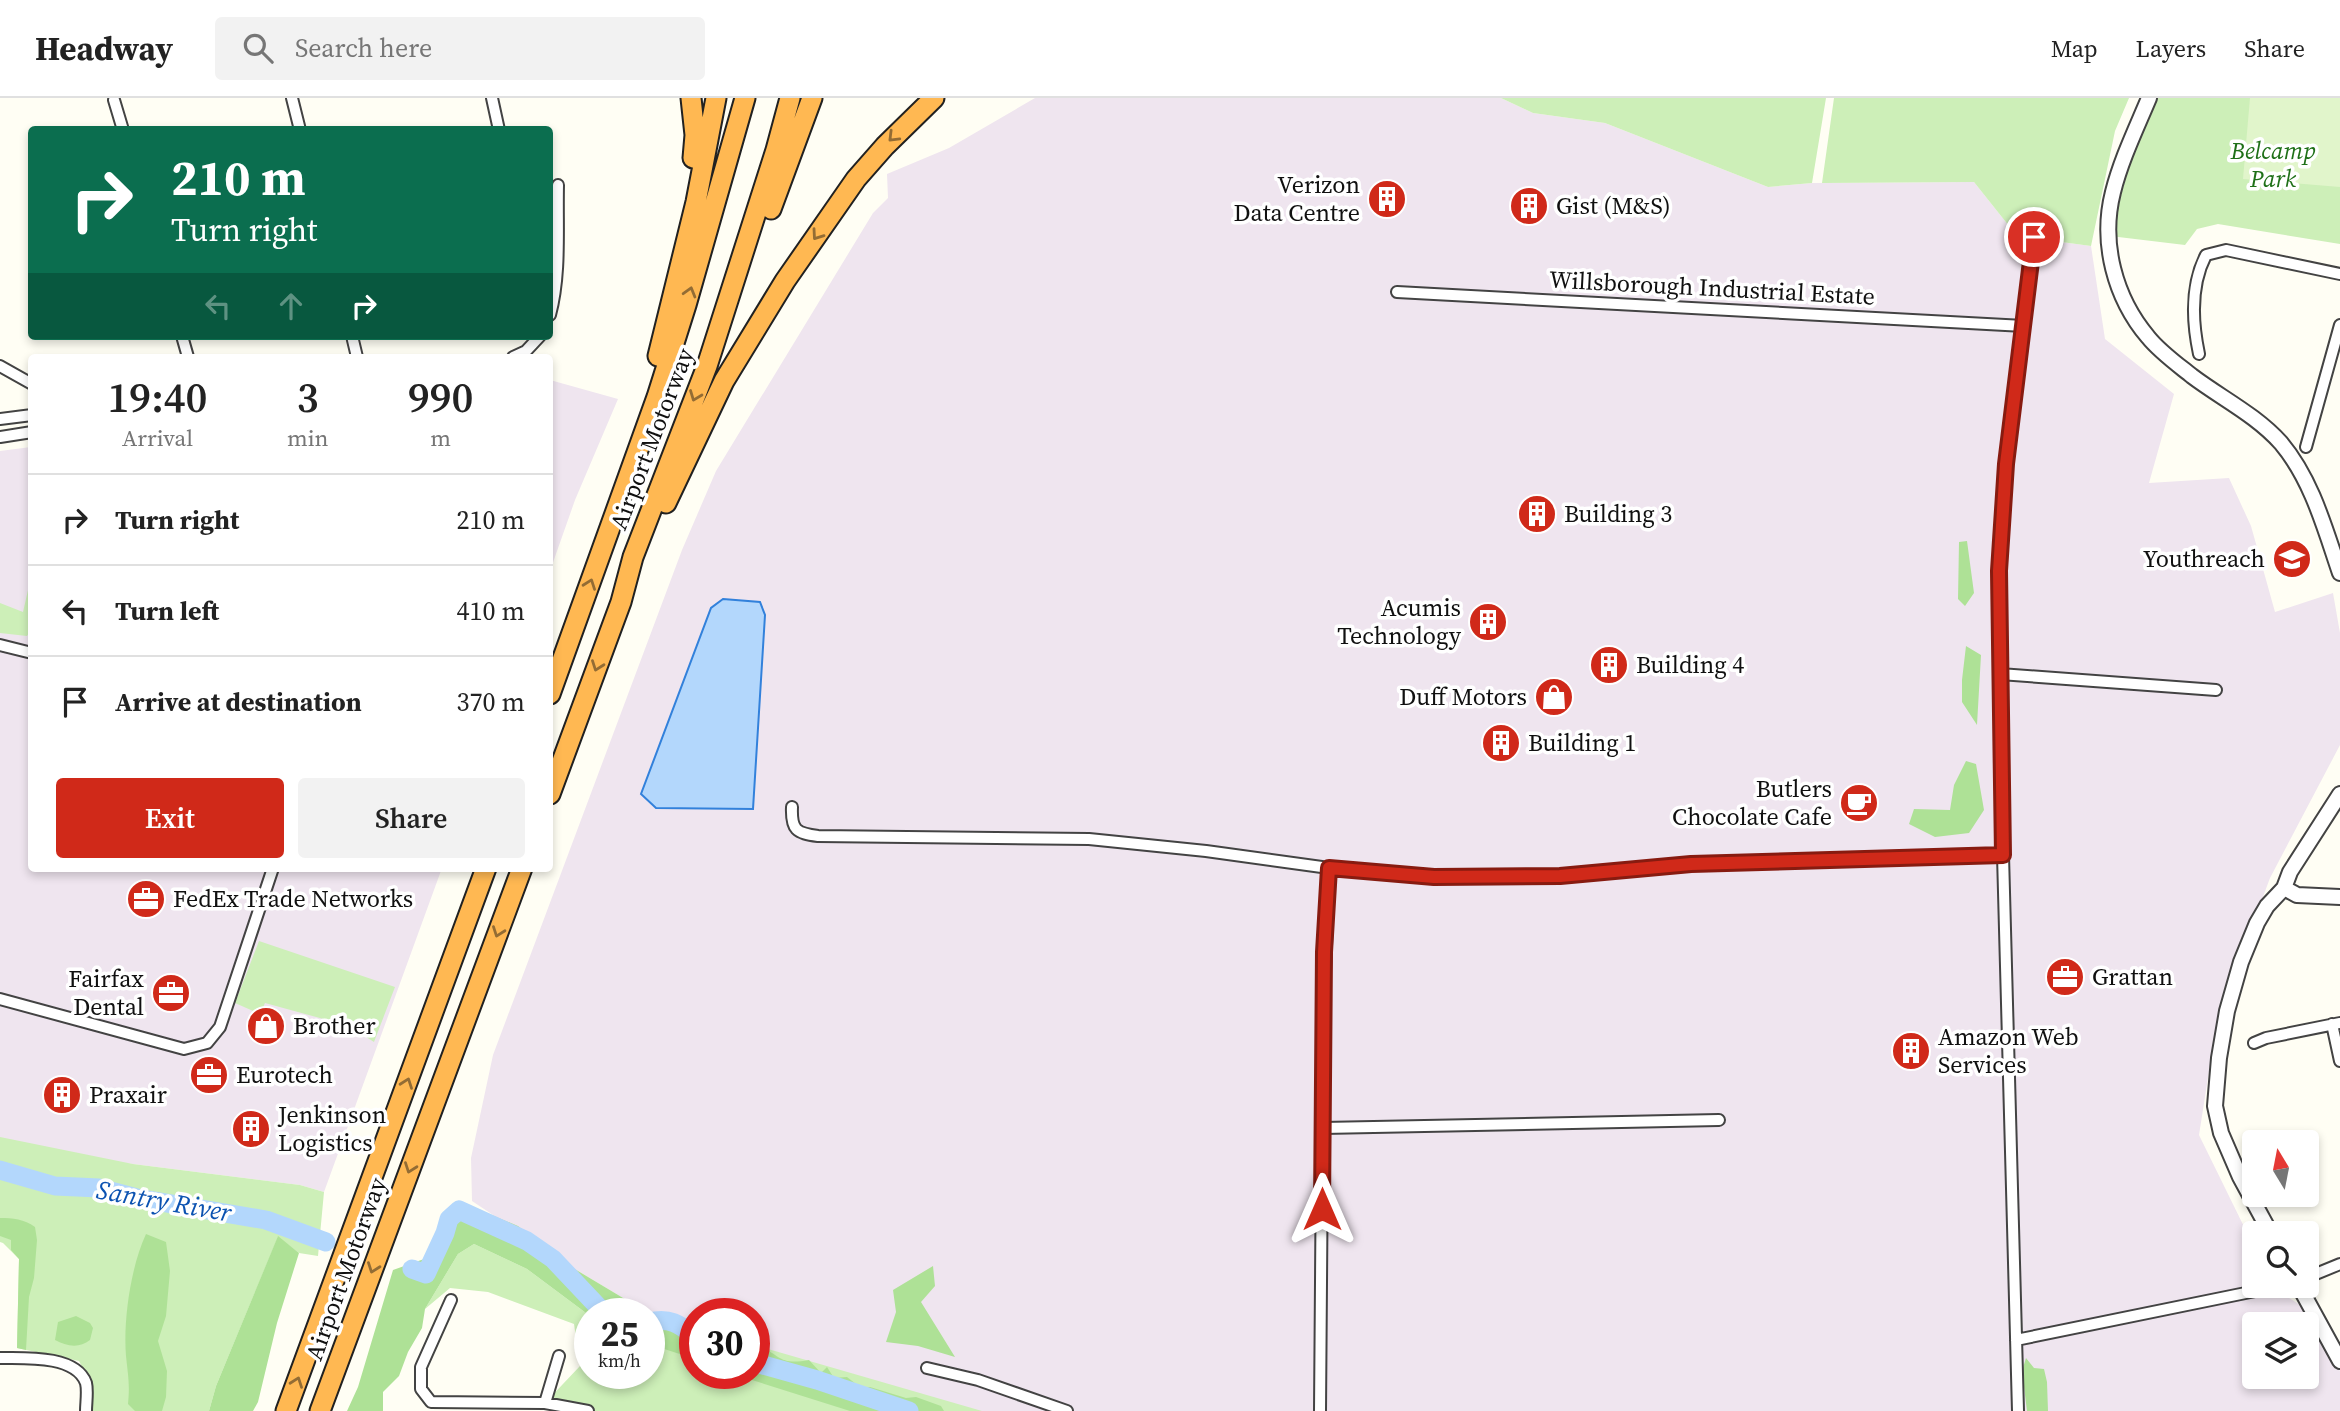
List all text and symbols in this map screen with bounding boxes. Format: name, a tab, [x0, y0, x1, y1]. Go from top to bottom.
search box	[215, 17, 705, 80]
text: Headway	[35, 26, 173, 71]
icon: search	[239, 29, 277, 67]
text: Search here	[295, 30, 432, 66]
text: Map	[2051, 32, 2098, 65]
text: Layers	[2136, 32, 2206, 65]
text: Share	[2244, 32, 2305, 65]
one-way arrow	[889, 129, 902, 142]
park label: Belcamp Park	[2230, 134, 2315, 195]
text: 210 m	[171, 144, 306, 211]
icon: right	[56, 154, 147, 245]
place label: Verizon Data Centre	[1233, 168, 1360, 229]
building icon: Verizon Data Centre	[1366, 178, 1408, 220]
building icon: Gist (M&S)	[1508, 185, 1550, 227]
place label: Gist (M&S)	[1556, 189, 1671, 222]
pin	[2004, 207, 2064, 267]
text: Turn right	[171, 208, 317, 252]
icon: arrive	[2015, 218, 2053, 256]
one-way arrow	[813, 227, 825, 240]
street label: Willsborough Industrial Estate	[1548, 262, 1876, 313]
icon: left	[199, 287, 237, 325]
icon: ahead	[272, 287, 310, 325]
icon: right	[345, 287, 383, 325]
one-way arrow	[681, 287, 696, 299]
street label: Airport Motorway	[602, 343, 702, 534]
text: 19:40	[107, 368, 207, 426]
text: 3	[297, 368, 319, 426]
text: 990	[408, 368, 473, 426]
one-way arrow	[689, 390, 703, 402]
text: Arrival	[122, 422, 193, 454]
text: min	[287, 422, 328, 454]
text: m	[430, 422, 451, 454]
building icon: Building 3	[1516, 493, 1558, 535]
place label: Building 3	[1564, 497, 1672, 530]
icon: right	[56, 501, 94, 539]
text: Turn right	[115, 502, 239, 538]
text: 210 m	[457, 502, 525, 538]
school or university icon: Youthreach	[2271, 538, 2313, 580]
place label: Youthreach	[2143, 542, 2265, 575]
one-way arrow	[582, 579, 596, 591]
place label: Acumis Technology	[1337, 591, 1462, 652]
icon: left	[56, 592, 94, 630]
text: Turn left	[115, 593, 219, 629]
text: 410 m	[457, 593, 525, 629]
building icon: Acumis Technology	[1467, 601, 1509, 643]
building icon: Building 4	[1588, 644, 1630, 686]
place label: Building 4	[1636, 648, 1744, 681]
one-way arrow	[592, 659, 606, 671]
shop icon: Duff Motors	[1533, 676, 1575, 718]
place label: Duff Motors	[1399, 680, 1527, 713]
icon: arrive	[56, 683, 94, 721]
text: Arrive at destination	[115, 684, 362, 720]
text: 370 m	[457, 684, 525, 720]
building icon: Building 1	[1480, 722, 1522, 764]
place label: Building 1	[1528, 726, 1636, 759]
place label: Butlers Chocolate Cafe	[1672, 772, 1832, 833]
button: Exit	[56, 778, 284, 858]
button: Share	[298, 778, 525, 858]
cafe icon: Butlers Chocolate Cafe	[1838, 782, 1880, 824]
office icon: FedEx Trade Networks	[125, 878, 167, 920]
place label: FedEx Trade Networks	[173, 882, 413, 915]
one-way arrow	[492, 925, 506, 937]
office icon: Grattan	[2044, 956, 2086, 998]
place label: Grattan	[2092, 960, 2173, 993]
place label: Fairfax Dental	[68, 962, 144, 1023]
office icon: Fairfax Dental	[150, 972, 192, 1014]
shop icon: Brother	[245, 1005, 287, 1047]
place label: Brother	[293, 1009, 376, 1042]
place label: Amazon Web Services	[1938, 1020, 2079, 1081]
building icon: Amazon Web Services	[1890, 1030, 1932, 1072]
office icon: Eurotech	[188, 1054, 230, 1096]
place label: Eurotech	[236, 1058, 333, 1091]
building icon: Praxair	[41, 1074, 83, 1116]
one-way arrow	[399, 1077, 413, 1089]
place label: Praxair	[89, 1078, 167, 1111]
place label: Jenkinson Logistics	[277, 1098, 386, 1159]
building icon: Jenkinson Logistics	[230, 1108, 272, 1150]
north arrow	[2242, 1130, 2319, 1208]
map controls	[2242, 1130, 2319, 1389]
one-way arrow	[404, 1162, 418, 1174]
water label: Santry River	[94, 1171, 235, 1231]
street label: Airport Motorway	[297, 1172, 394, 1365]
position arrow	[1285, 1172, 1359, 1246]
button: search	[2242, 1221, 2319, 1298]
one-way arrow	[367, 1262, 381, 1274]
speed limit sign: 30	[679, 1298, 770, 1389]
text: 25	[601, 1310, 638, 1358]
button: layers	[2242, 1312, 2319, 1389]
text: km/h	[598, 1348, 641, 1373]
one-way arrow	[289, 1377, 303, 1389]

